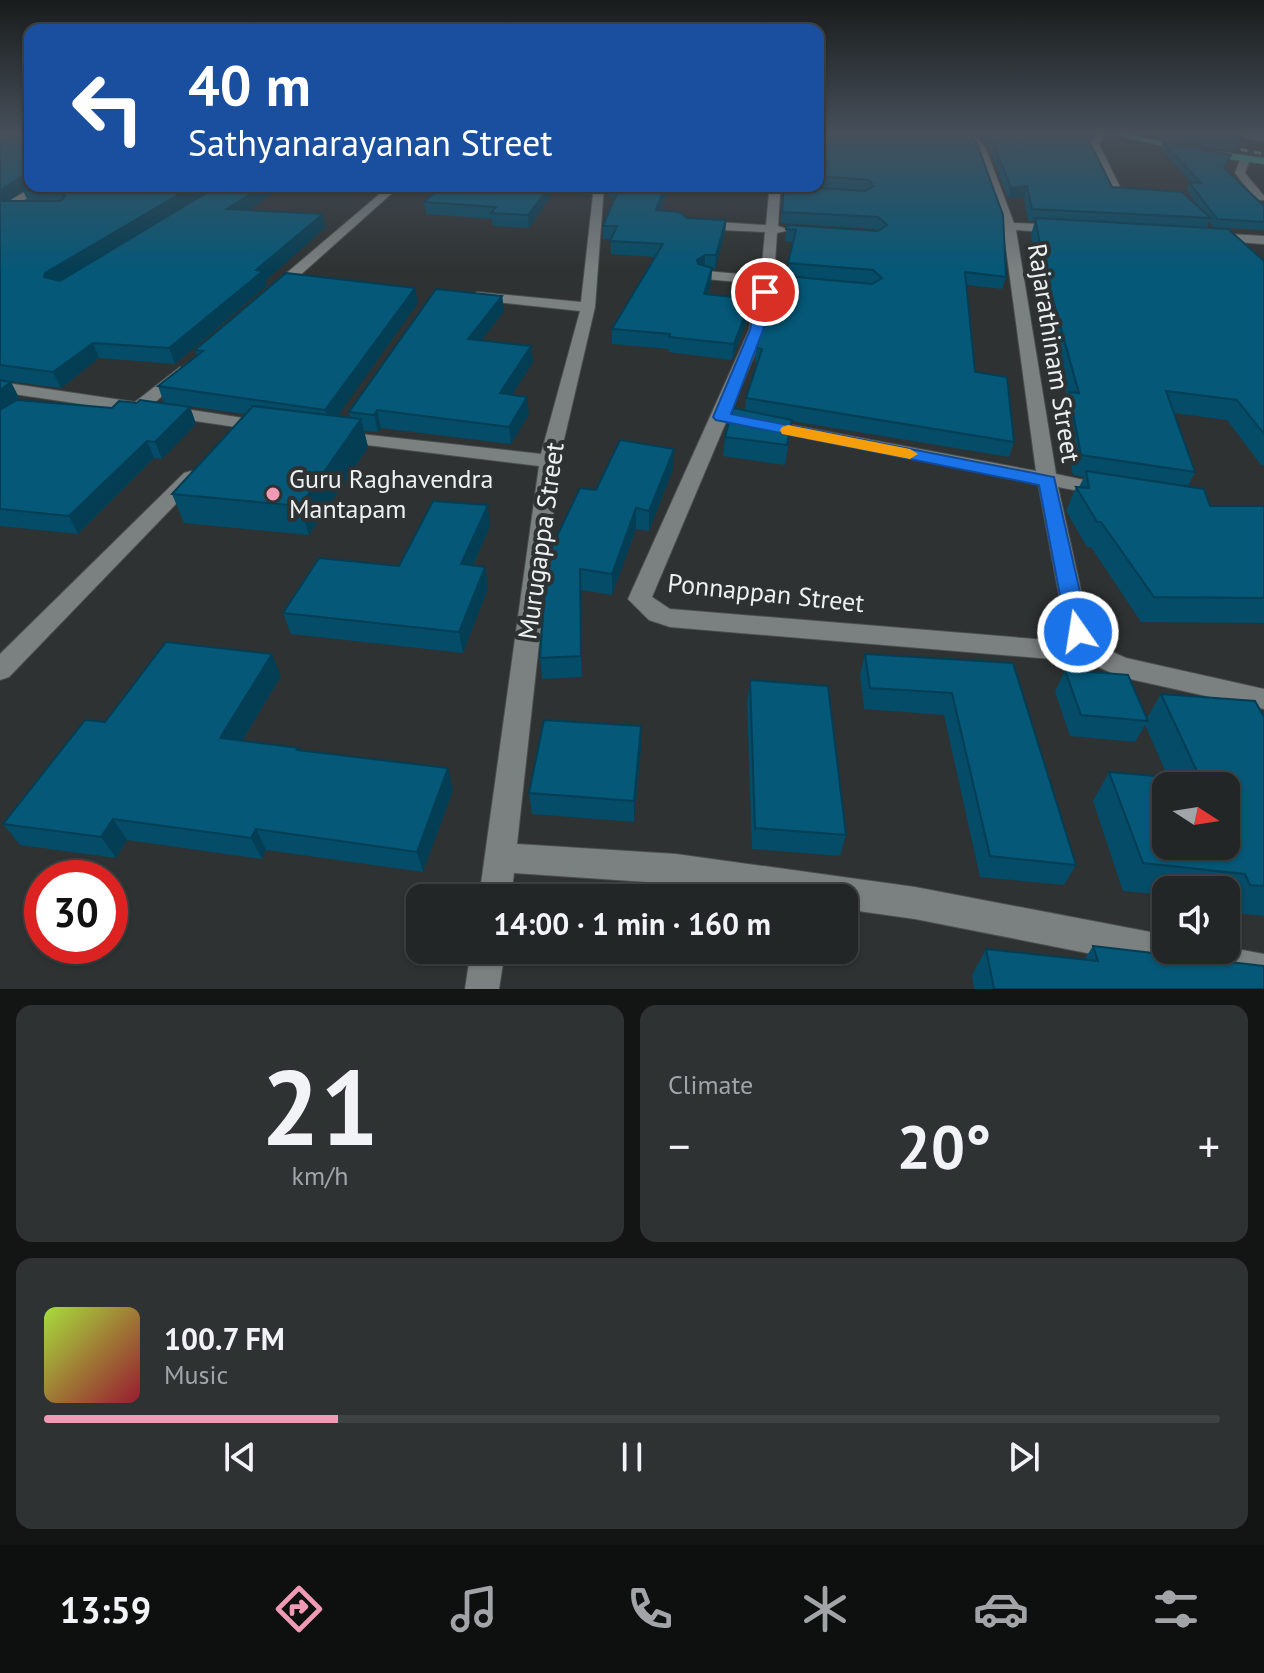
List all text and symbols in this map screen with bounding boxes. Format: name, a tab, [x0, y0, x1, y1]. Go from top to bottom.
text: 40 m	[188, 49, 311, 121]
icon: left	[56, 56, 160, 160]
text: Sathyanarayanan Street	[188, 119, 553, 166]
street label: Rajarathinam Street	[1021, 241, 1088, 465]
pin	[731, 258, 799, 326]
icon: arrive	[743, 270, 787, 314]
street label: Murugappa Street	[510, 440, 571, 642]
place label: Guru Raghavendra Mantapam	[289, 462, 493, 525]
marker: Guru Raghavendra Mantapam	[264, 485, 282, 503]
street label: Ponnappan Street	[666, 566, 866, 619]
position arrow	[1036, 590, 1120, 674]
north arrow	[1152, 772, 1240, 860]
map controls	[1152, 772, 1240, 964]
speed limit sign: 30	[24, 860, 128, 964]
button: sound	[1152, 876, 1240, 964]
text: 14:00 · 1 min · 160 m	[493, 904, 771, 943]
text: 21	[261, 1039, 379, 1174]
text: Climate	[668, 1068, 753, 1101]
text: 20°	[897, 1107, 991, 1185]
text: −	[668, 1117, 690, 1174]
text: +	[1198, 1117, 1220, 1174]
text: km/h	[292, 1159, 349, 1192]
text: 100.7 FM	[164, 1319, 285, 1358]
text: Music	[164, 1358, 228, 1391]
icon: previous	[218, 1435, 262, 1479]
icon: pause	[610, 1435, 654, 1479]
icon: next	[1002, 1435, 1046, 1479]
icon: directions	[271, 1581, 327, 1637]
icon: music	[446, 1581, 502, 1637]
icon: phone	[622, 1581, 678, 1637]
icon: climate	[797, 1581, 853, 1637]
icon: car	[973, 1581, 1029, 1637]
icon: filters	[1148, 1581, 1204, 1637]
text: 13:59	[60, 1586, 151, 1633]

